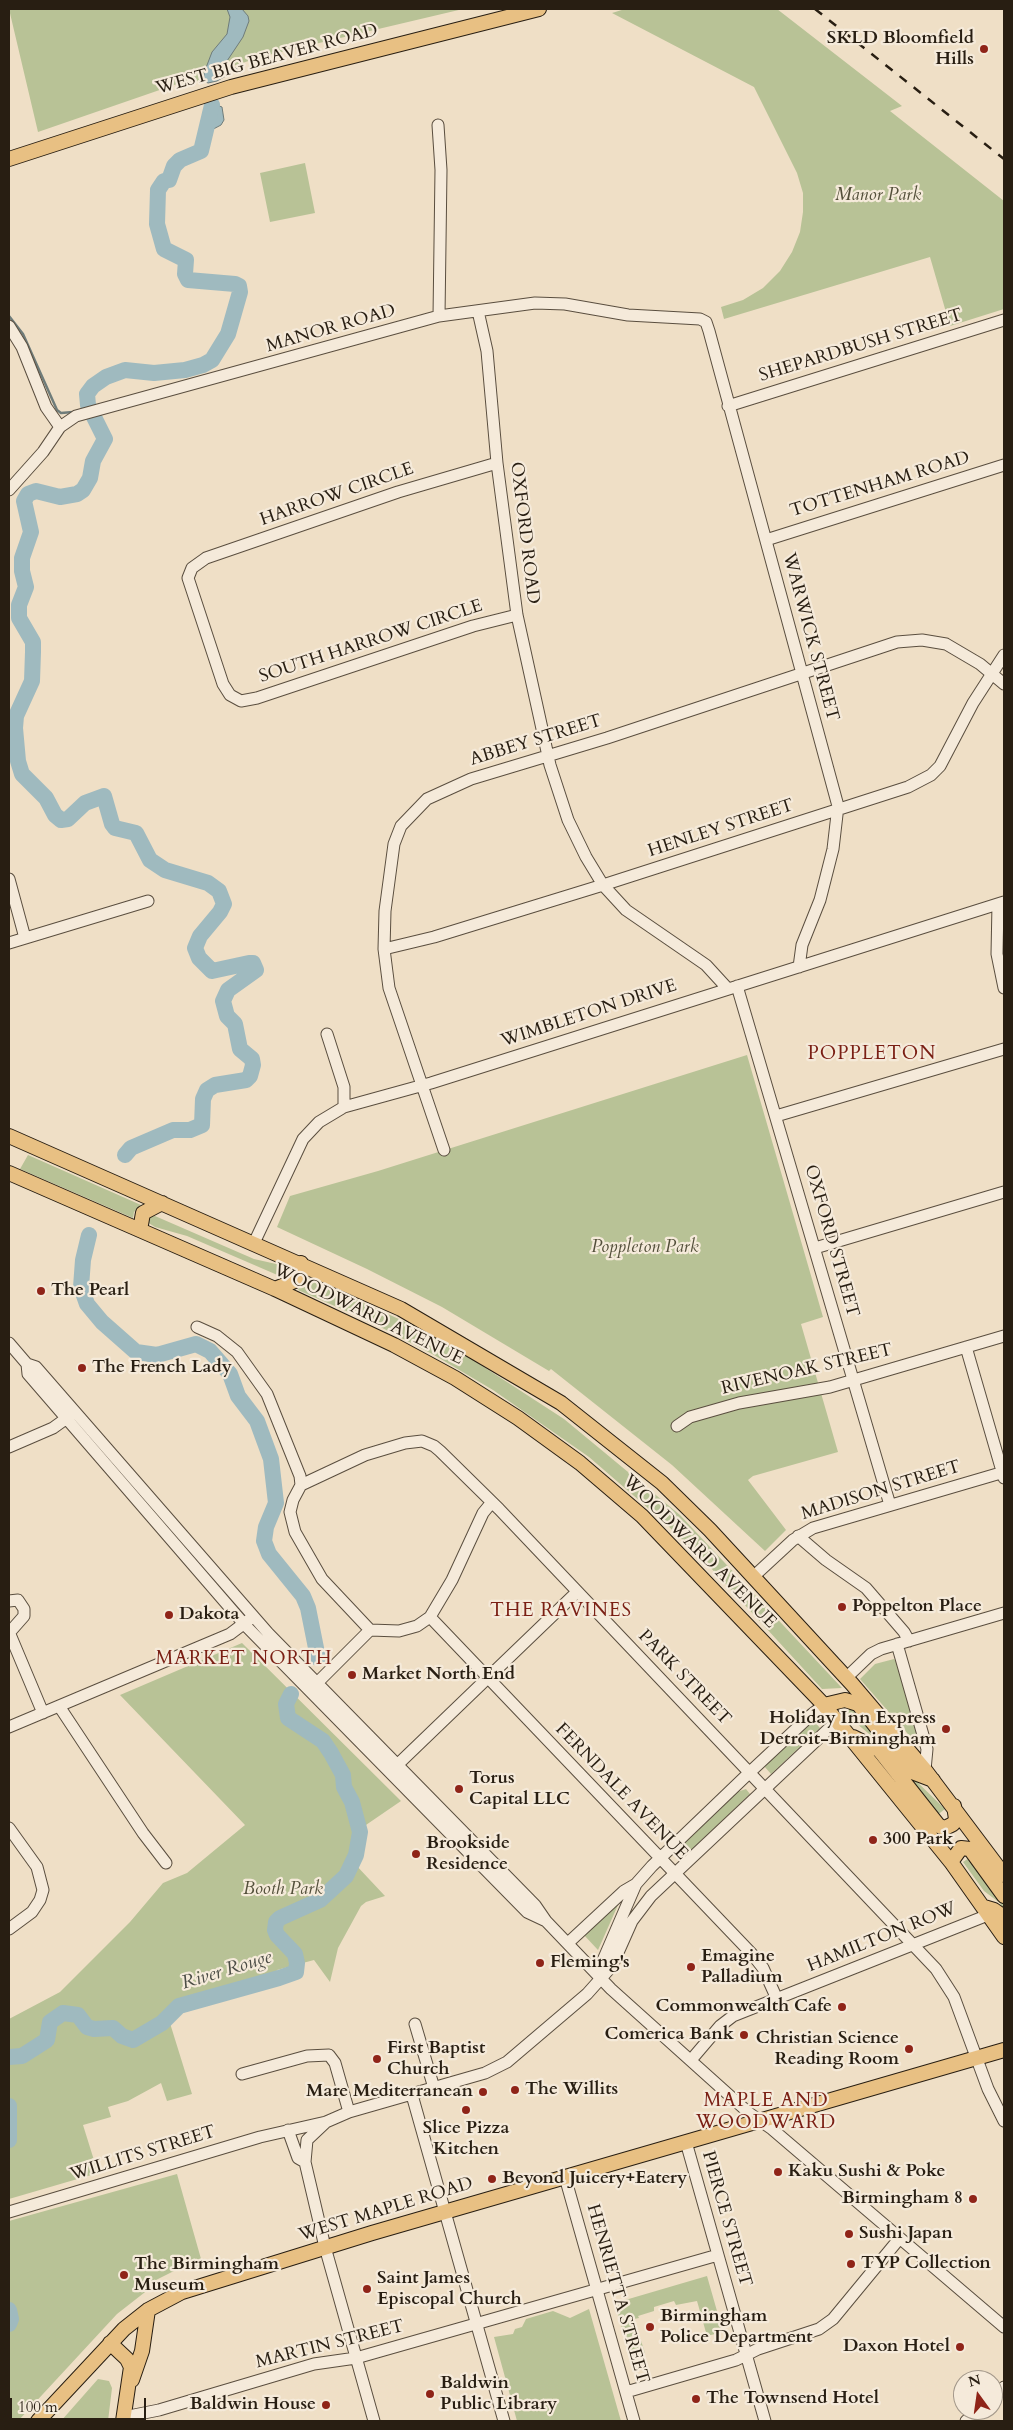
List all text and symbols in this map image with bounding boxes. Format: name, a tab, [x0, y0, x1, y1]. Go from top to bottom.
street label: WEST BIG BEAVER ROAD	[154, 20, 380, 100]
place label: SKLD Bloomfield Hills	[827, 28, 974, 70]
marker: SKLD Bloomfield Hills	[978, 43, 990, 55]
park label: Manor Park	[835, 185, 921, 207]
street label: MANOR ROAD	[264, 300, 398, 358]
street label: SHEPARDBUSH STREET	[757, 305, 965, 387]
street label: TOTTENHAM ROAD	[788, 447, 972, 523]
street label: HARROW CIRCLE	[257, 459, 417, 531]
street label: OXFORD ROAD	[505, 461, 543, 605]
street label: WARWICK STREET	[777, 551, 843, 723]
street label: SOUTH HARROW CIRCLE	[257, 596, 485, 688]
street label: ABBEY STREET	[467, 711, 605, 771]
street label: HENLEY STREET	[645, 795, 797, 863]
street label: WIMBLETON DRIVE	[498, 975, 680, 1053]
district label: POPPLETON	[806, 1044, 938, 1066]
street label: OXFORD STREET	[799, 1162, 863, 1320]
park label: Poppleton Park	[591, 1237, 699, 1259]
street label: WOODWARD AVENUE	[270, 1260, 466, 1370]
place label: The Pearl	[51, 1280, 129, 1302]
marker: The Pearl	[35, 1285, 47, 1297]
street label: RIVENOAK STREET	[719, 1340, 895, 1400]
place label: The French Lady	[92, 1357, 232, 1379]
marker: The French Lady	[76, 1362, 88, 1374]
street label: MADISON STREET	[799, 1456, 963, 1526]
street label: WOODWARD AVENUE	[618, 1471, 780, 1633]
place label: Poppelton Place	[852, 1596, 982, 1618]
district label: THE RAVINES	[489, 1601, 633, 1623]
marker: Poppelton Place	[836, 1601, 848, 1613]
place label: Dakota	[179, 1604, 239, 1626]
marker: Dakota	[163, 1609, 175, 1621]
street label: PARK STREET	[633, 1626, 735, 1730]
district label: MARKET NORTH	[154, 1649, 334, 1671]
place label: Market North End	[362, 1664, 515, 1686]
marker: Market North End	[346, 1669, 358, 1681]
place label: Holiday Inn Express Detroit-Birmingham	[760, 1708, 936, 1750]
street label: FERNDALE AVENUE	[550, 1719, 692, 1865]
marker: Holiday Inn Express Detroit-Birmingham	[940, 1723, 952, 1735]
place label: Torus Capital LLC	[469, 1768, 570, 1810]
marker: Torus Capital LLC	[453, 1783, 465, 1795]
place label: 300 Park	[883, 1829, 953, 1851]
place label: Brookside Residence	[426, 1833, 510, 1876]
marker: 300 Park	[867, 1834, 879, 1846]
marker: Brookside Residence	[410, 1848, 422, 1860]
park label: Booth Park	[243, 1879, 323, 1901]
street label: HAMILTON ROW	[804, 1898, 960, 1978]
water label: River Rouge	[179, 1946, 275, 1996]
place label: Emagine Palladium	[701, 1946, 782, 1988]
place label: Fleming's	[550, 1952, 630, 1974]
marker: Fleming's	[534, 1957, 546, 1969]
marker: Emagine Palladium	[685, 1961, 697, 1973]
place label: Commonwealth Cafe	[656, 1996, 832, 2018]
marker: Commonwealth Cafe	[836, 2001, 848, 2013]
place label: Comerica Bank	[605, 2024, 734, 2046]
place label: Christian Science Reading Room	[756, 2028, 899, 2070]
marker: Comerica Bank	[738, 2029, 750, 2041]
place label: First Baptist Church	[387, 2038, 485, 2080]
marker: Christian Science Reading Room	[903, 2043, 915, 2055]
marker: First Baptist Church	[371, 2053, 383, 2065]
place label: The Willits	[525, 2079, 618, 2101]
place label: Mare Mediterranean	[306, 2081, 473, 2103]
marker: The Willits	[509, 2084, 521, 2096]
marker: Mare Mediterranean	[477, 2086, 489, 2098]
district label: MAPLE AND WOODWARD	[695, 2091, 837, 2135]
marker: Slice Pizza Kitchen	[460, 2104, 472, 2116]
place label: Slice Pizza Kitchen	[423, 2118, 509, 2160]
street label: WILLITS STREET	[68, 2122, 218, 2186]
street label: PIERCE STREET	[696, 2149, 756, 2289]
place label: Kaku Sushi & Poke	[788, 2161, 945, 2183]
marker: Kaku Sushi & Poke	[772, 2166, 784, 2178]
place label: Beyond Juicery+Eatery	[502, 2168, 687, 2190]
street label: WEST MAPLE ROAD	[296, 2173, 476, 2247]
marker: Beyond Juicery+Eatery	[486, 2173, 498, 2185]
place label: Birmingham 8	[842, 2188, 963, 2210]
marker: Birmingham 8	[967, 2193, 979, 2205]
street label: HENRIETTA STREET	[581, 2202, 653, 2386]
place label: Sushi Japan	[859, 2223, 953, 2245]
marker: Sushi Japan	[843, 2228, 855, 2240]
place label: TYP Collection	[861, 2253, 991, 2275]
place label: The Birmingham Museum	[134, 2254, 279, 2296]
marker: TYP Collection	[845, 2258, 857, 2270]
place label: Saint James Episcopal Church	[377, 2268, 522, 2310]
marker: The Birmingham Museum	[118, 2269, 130, 2281]
marker: Saint James Episcopal Church	[361, 2283, 373, 2295]
place label: Birmingham Police Department	[660, 2306, 813, 2348]
street label: MARTIN STREET	[254, 2316, 406, 2374]
marker: Birmingham Police Department	[644, 2321, 656, 2333]
place label: Daxon Hotel	[843, 2336, 950, 2358]
marker: Daxon Hotel	[954, 2341, 966, 2353]
north arrow	[953, 2370, 1003, 2420]
text: N	[966, 2370, 983, 2392]
place label: Baldwin Public Library	[440, 2373, 557, 2416]
scale bar	[12, 2388, 149, 2420]
marker: Baldwin Public Library	[424, 2388, 436, 2400]
place label: The Townsend Hotel	[706, 2388, 879, 2410]
marker: The Townsend Hotel	[690, 2393, 702, 2405]
place label: Baldwin House	[190, 2394, 316, 2416]
text: 100 m	[18, 2397, 58, 2417]
marker: Baldwin House	[320, 2399, 332, 2411]

